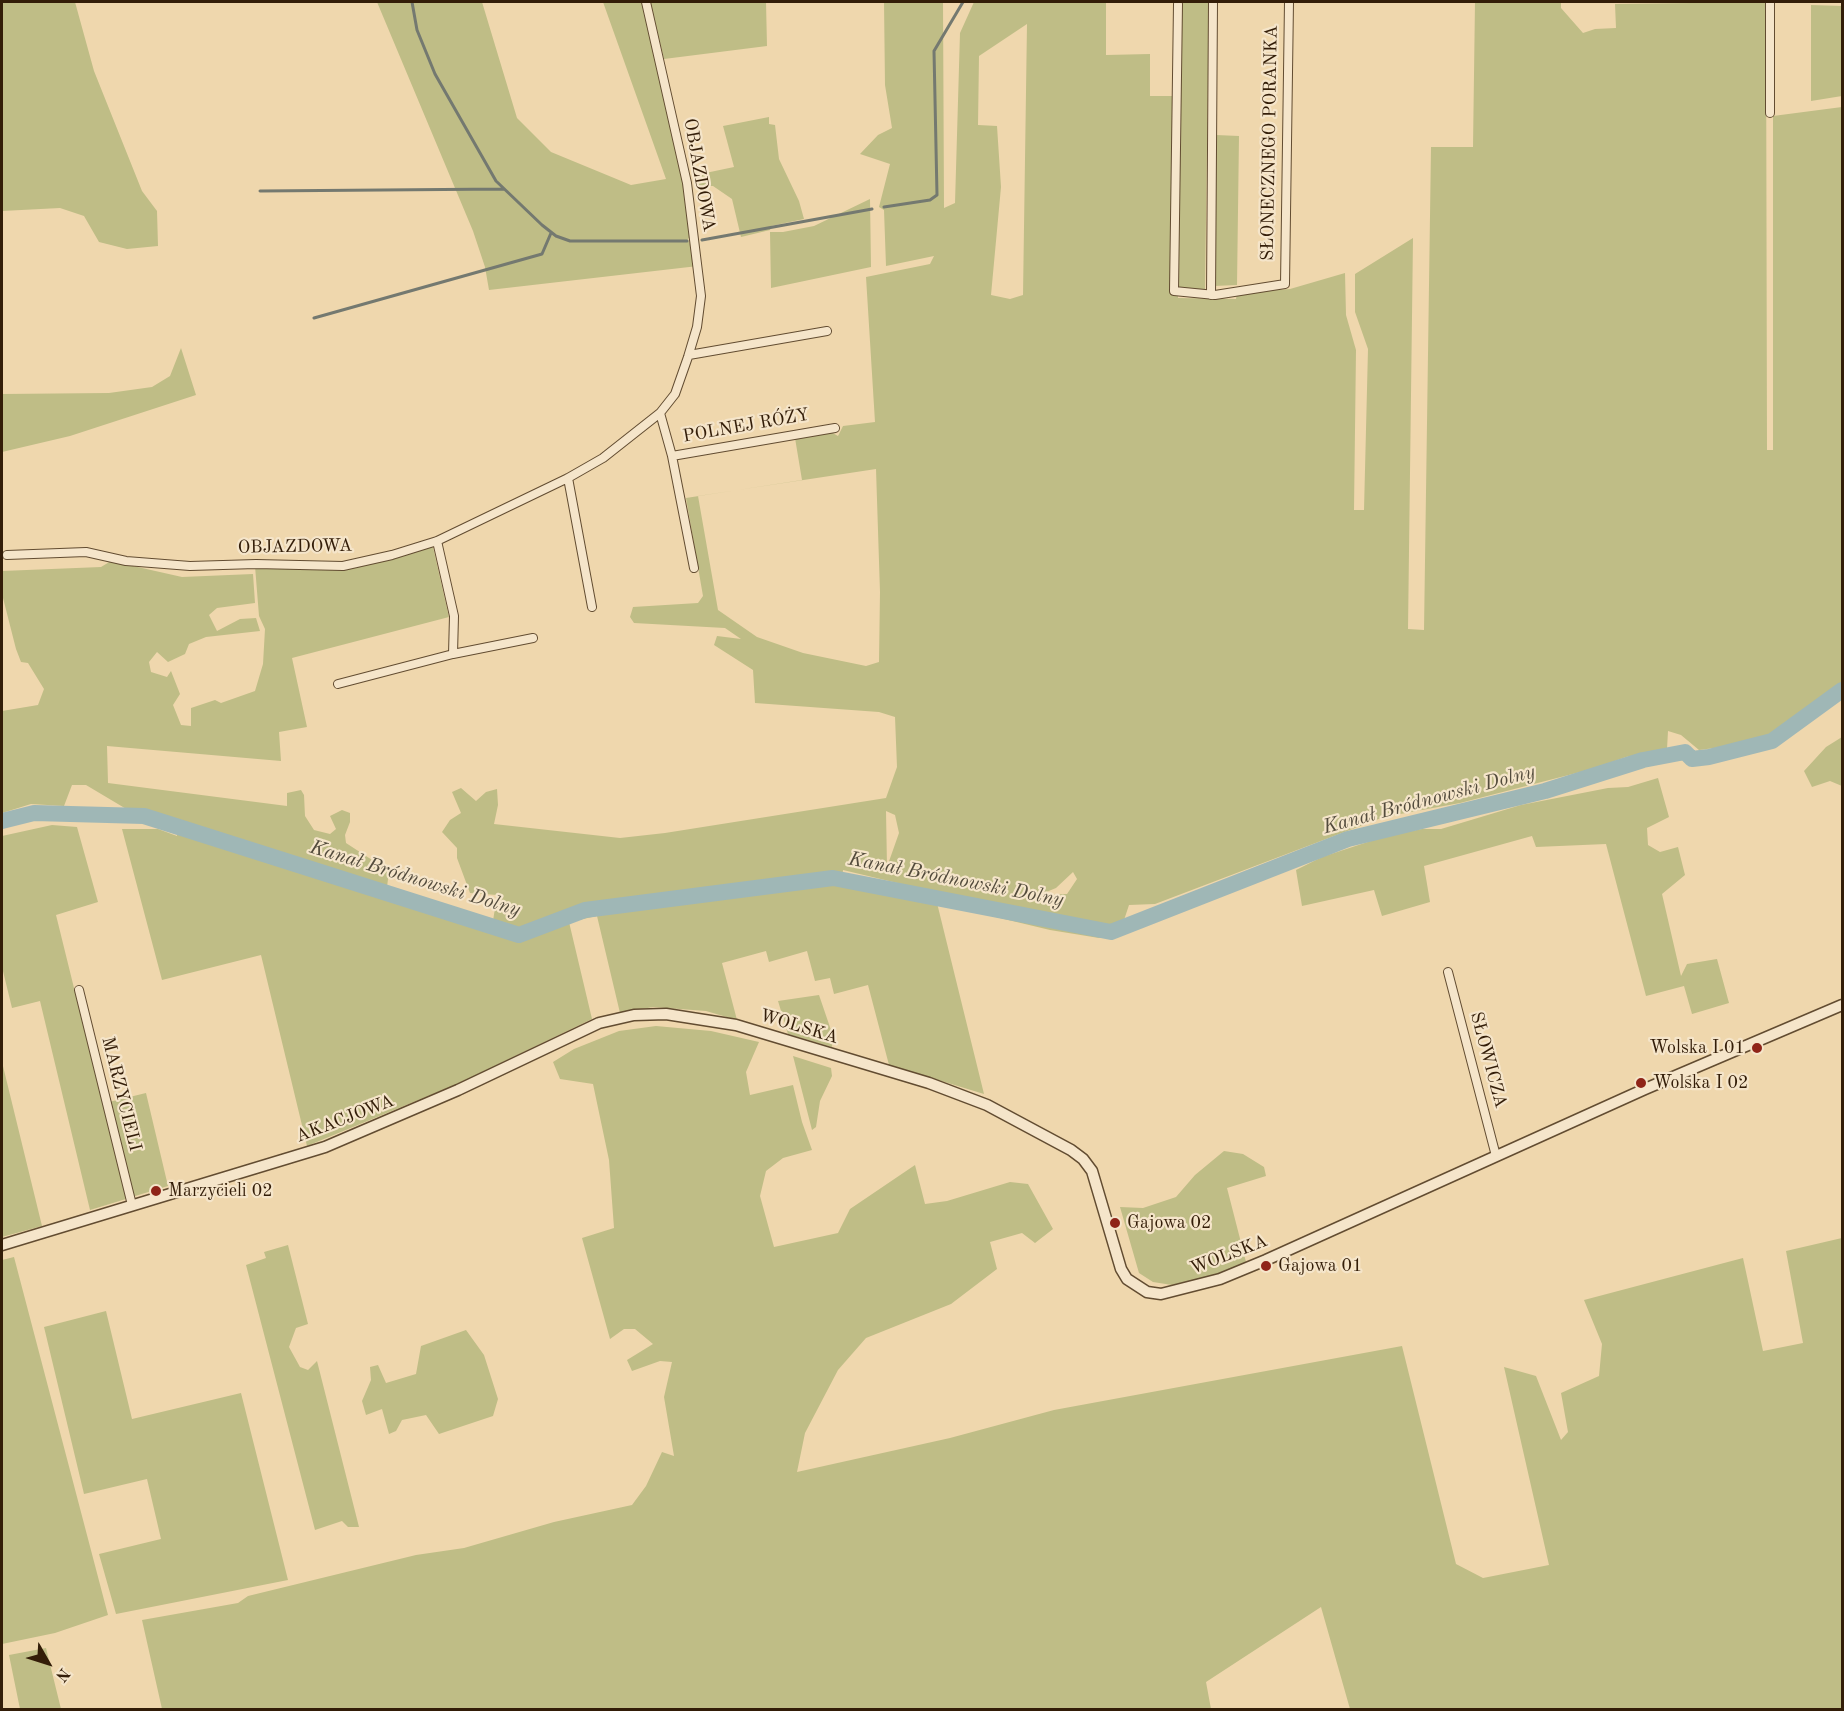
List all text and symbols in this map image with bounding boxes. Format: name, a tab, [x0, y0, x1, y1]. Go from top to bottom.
street label: SŁONECZNEGO PORANKA	[1257, 25, 1283, 261]
street label: OBJAZDOWA	[678, 117, 720, 233]
street label: POLNEJ RÓŻY	[681, 404, 811, 448]
street label: OBJAZDOWA	[237, 535, 353, 559]
water label: Kanał Bródnowski Dolny	[1320, 760, 1538, 840]
water label: Kanał Bródnowski Dolny	[307, 836, 523, 922]
water label: Kanał Bródnowski Dolny	[846, 847, 1066, 913]
street label: WOLSKA	[757, 1005, 841, 1049]
street label: SŁOWICZA	[1465, 1010, 1511, 1110]
street label: MARZYCIELI	[96, 1034, 146, 1154]
place label: Wolska I 01	[1650, 1037, 1745, 1059]
marker: Wolska I 01	[1750, 1041, 1764, 1055]
place label: Wolska I 02	[1653, 1072, 1748, 1094]
marker: Wolska I 02	[1634, 1076, 1648, 1090]
street label: AKACJOWA	[293, 1090, 397, 1148]
place label: Marzycieli 02	[168, 1180, 273, 1202]
marker: Marzycieli 02	[149, 1184, 163, 1198]
place label: Gajowa 02	[1127, 1212, 1211, 1234]
marker: Gajowa 02	[1108, 1216, 1122, 1230]
street label: WOLSKA	[1187, 1230, 1271, 1280]
place label: Gajowa 01	[1278, 1255, 1362, 1277]
marker: Gajowa 01	[1259, 1259, 1273, 1273]
north arrow	[18, 1633, 78, 1693]
text: N	[52, 1665, 72, 1684]

